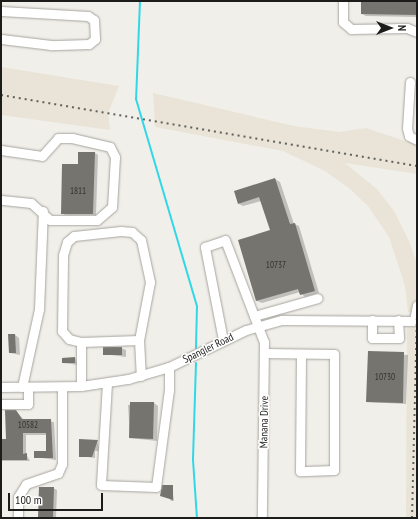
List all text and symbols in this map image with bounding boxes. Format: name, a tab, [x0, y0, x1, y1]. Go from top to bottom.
north arrow	[370, 8, 410, 48]
text: N	[395, 25, 409, 31]
house number: 1811	[70, 186, 86, 196]
house number: 10737	[266, 260, 286, 270]
street label: Spangler Road	[181, 330, 235, 366]
house number: 10730	[375, 372, 395, 382]
street label: Manana Drive	[257, 396, 271, 448]
house number: 10582	[18, 420, 38, 430]
scale bar	[10, 485, 105, 511]
text: 100 m	[15, 492, 42, 507]

